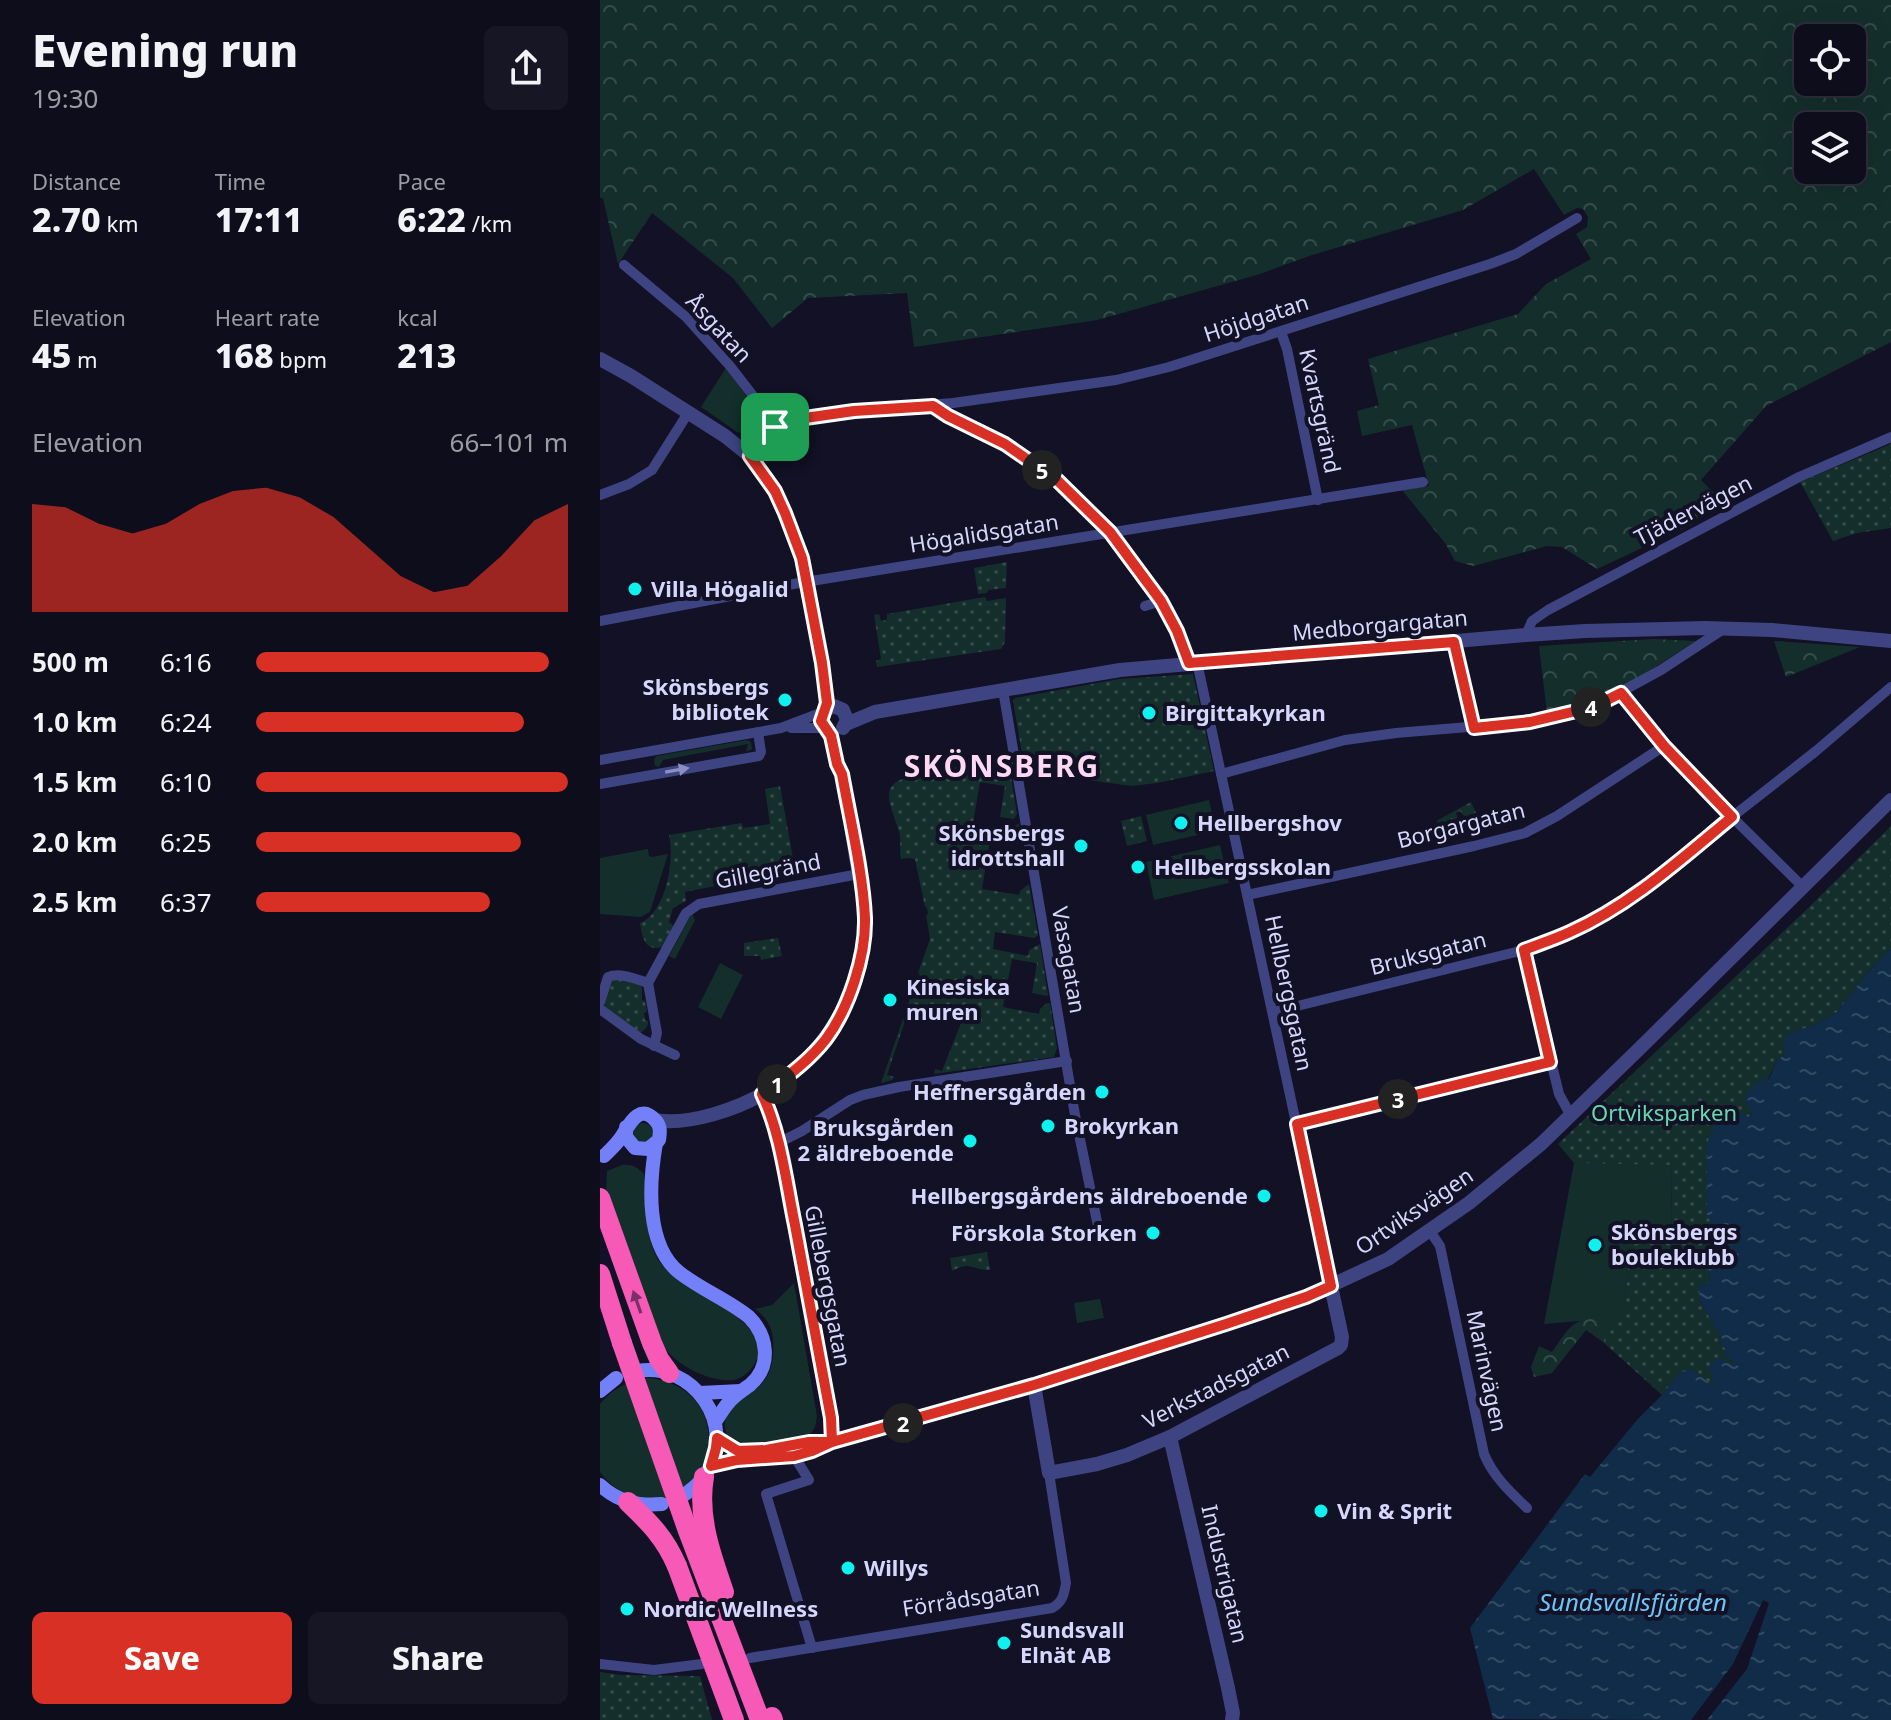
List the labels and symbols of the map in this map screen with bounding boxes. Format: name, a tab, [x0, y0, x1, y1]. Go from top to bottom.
street label: Åsgatan	[680, 286, 759, 368]
street label: Höjdgatan	[1199, 286, 1312, 348]
street label: Kvartsgränd	[1293, 346, 1349, 476]
pin	[741, 393, 809, 461]
pin: 5	[1022, 450, 1062, 490]
street label: Tjädervägen	[1629, 467, 1757, 552]
street label: Högalidsgatan	[907, 505, 1061, 559]
place label: Villa Högalid	[651, 573, 789, 603]
marker: Villa Högalid	[626, 580, 644, 598]
street label: Medborgargatan	[1291, 601, 1469, 647]
place label: Skönsbergs bibliotek	[643, 671, 769, 726]
pin: 4	[1571, 687, 1611, 727]
marker: Skönsbergs bibliotek	[776, 691, 794, 709]
place label: Birgittakyrkan	[1165, 697, 1326, 727]
marker: Birgittakyrkan	[1140, 704, 1158, 722]
district label: SKÖNSBERG	[904, 745, 1100, 786]
one-way arrow	[665, 764, 690, 776]
street label: Borgargatan	[1394, 794, 1528, 854]
place label: Hellbergshov	[1197, 807, 1342, 837]
marker: Hellbergshov	[1172, 814, 1190, 832]
place label: Skönsbergs idrottshall	[939, 817, 1065, 872]
marker: Skönsbergs idrottshall	[1072, 837, 1090, 855]
street label: Gillegränd	[712, 845, 823, 895]
place label: Hellbergsskolan	[1154, 851, 1331, 881]
marker: Hellbergsskolan	[1129, 858, 1147, 876]
street label: Vasagatan	[1046, 904, 1094, 1015]
street label: Hellbergsgatan	[1259, 912, 1321, 1074]
street label: Bruksgatan	[1366, 923, 1489, 981]
place label: Kinesiska muren	[906, 971, 1010, 1026]
marker: Kinesiska muren	[881, 991, 899, 1009]
pin: 1	[757, 1064, 797, 1104]
place label: Heffnersgården	[913, 1076, 1086, 1106]
pin: 3	[1378, 1079, 1418, 1119]
marker: Heffnersgården	[1093, 1083, 1111, 1101]
park label: Ortviksparken	[1591, 1097, 1737, 1127]
place label: Brokyrkan	[1064, 1110, 1179, 1140]
place label: Bruksgården 2 äldreboende	[797, 1112, 954, 1167]
marker: Brokyrkan	[1039, 1117, 1057, 1135]
marker: Bruksgården 2 äldreboende	[961, 1132, 979, 1150]
street label: Ortviksvägen	[1349, 1160, 1478, 1261]
place label: Hellbergsgårdens äldreboende	[910, 1180, 1248, 1210]
marker: Hellbergsgårdens äldreboende	[1255, 1187, 1273, 1205]
street label: Gillebergsgatan	[799, 1202, 859, 1369]
place label: Skönsbergs bouleklubb	[1611, 1216, 1737, 1271]
place label: Förskola Storken	[951, 1217, 1137, 1247]
marker: Förskola Storken	[1144, 1224, 1162, 1242]
marker: Skönsbergs bouleklubb	[1586, 1236, 1604, 1254]
one-way arrow	[630, 1290, 643, 1314]
street label: Marinvägen	[1460, 1307, 1516, 1434]
street label: Verkstadsgatan	[1137, 1335, 1294, 1435]
pin: 2	[883, 1403, 923, 1443]
place label: Vin & Sprit	[1337, 1495, 1452, 1525]
street label: Industrigatan	[1195, 1502, 1256, 1646]
marker: Vin & Sprit	[1312, 1502, 1330, 1520]
place label: Willys	[864, 1552, 929, 1582]
marker: Willys	[839, 1559, 857, 1577]
street label: Förrådsgatan	[900, 1571, 1042, 1623]
water label: Sundsvallsfjärden	[1539, 1585, 1727, 1618]
place label: Nordic Wellness	[643, 1593, 818, 1623]
marker: Nordic Wellness	[618, 1600, 636, 1618]
place label: Sundsvall Elnät AB	[1020, 1614, 1125, 1669]
marker: Sundsvall Elnät AB	[995, 1634, 1013, 1652]

